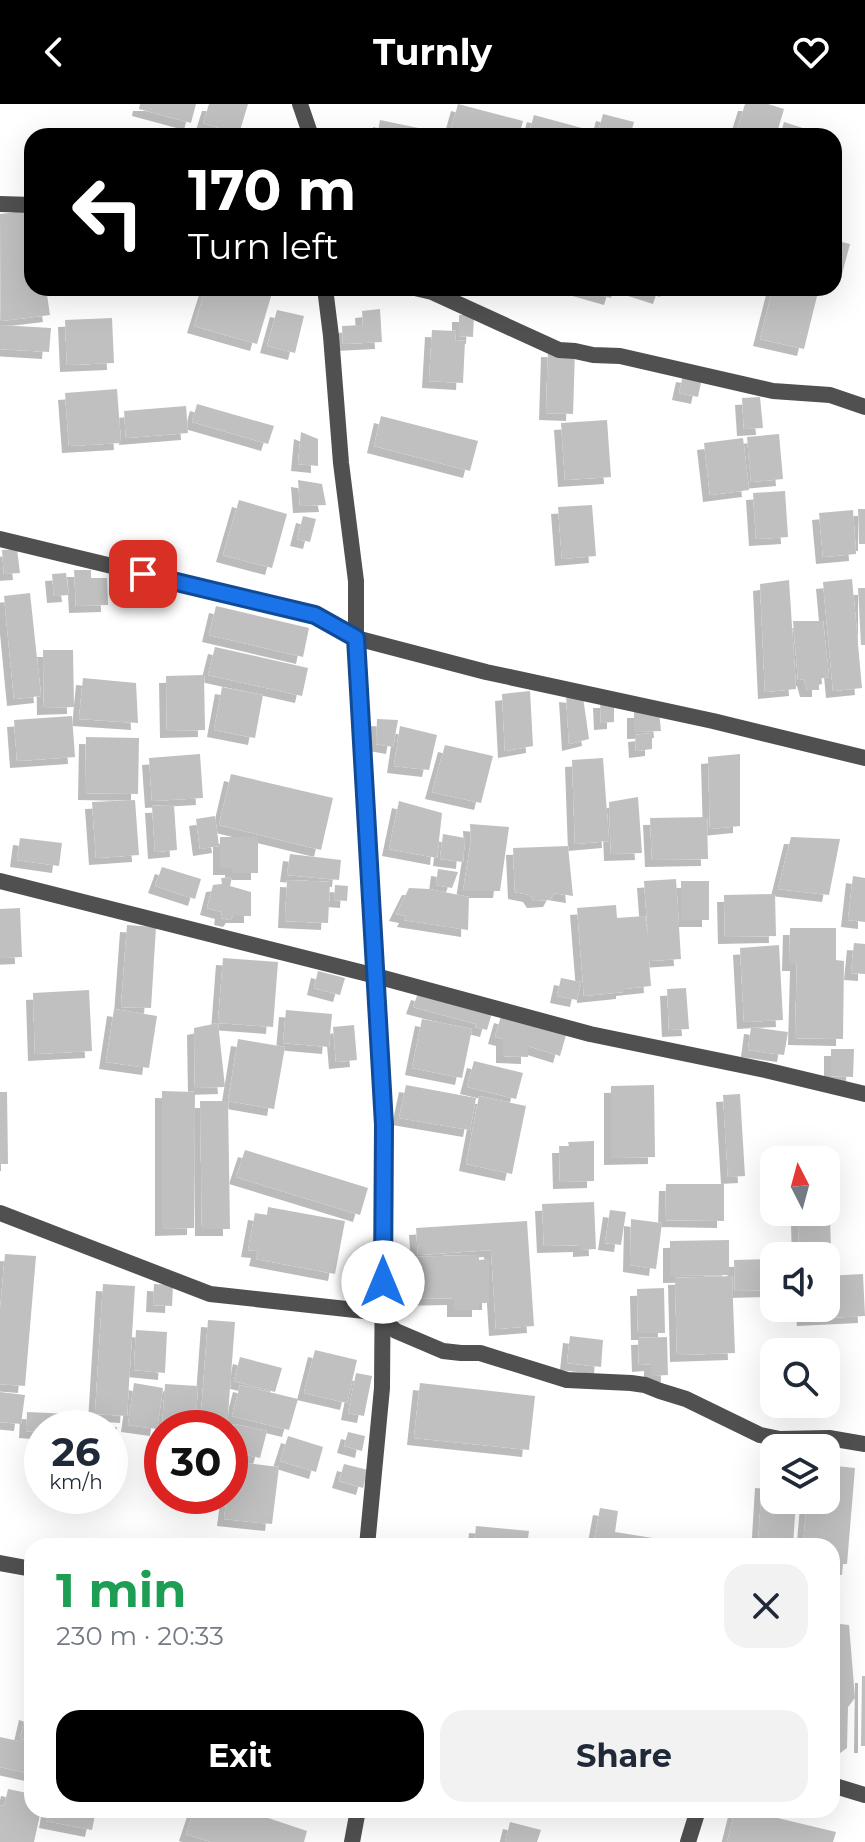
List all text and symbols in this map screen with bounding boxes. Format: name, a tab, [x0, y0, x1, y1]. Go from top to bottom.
icon: back	[32, 30, 76, 74]
text: Turnly	[373, 30, 492, 74]
icon: heart	[789, 30, 833, 74]
text: 170 m	[188, 156, 356, 224]
icon: left	[56, 160, 160, 264]
text: Turn left	[188, 224, 339, 268]
pin	[109, 540, 177, 608]
icon: arrive	[121, 552, 165, 596]
north arrow	[760, 1146, 840, 1226]
map controls	[760, 1146, 840, 1514]
position arrow	[341, 1240, 425, 1324]
button: sound	[760, 1242, 840, 1322]
button: search	[760, 1338, 840, 1418]
speed limit sign: 30	[144, 1410, 248, 1514]
text: 26	[51, 1427, 101, 1476]
button: layers	[760, 1434, 840, 1514]
text: km/h	[49, 1470, 103, 1494]
text: 1 min	[56, 1561, 186, 1619]
button: close	[724, 1564, 808, 1648]
text: 230 m · 20:33	[56, 1620, 224, 1652]
button: Exit	[56, 1710, 424, 1802]
button: Share	[440, 1710, 808, 1802]

